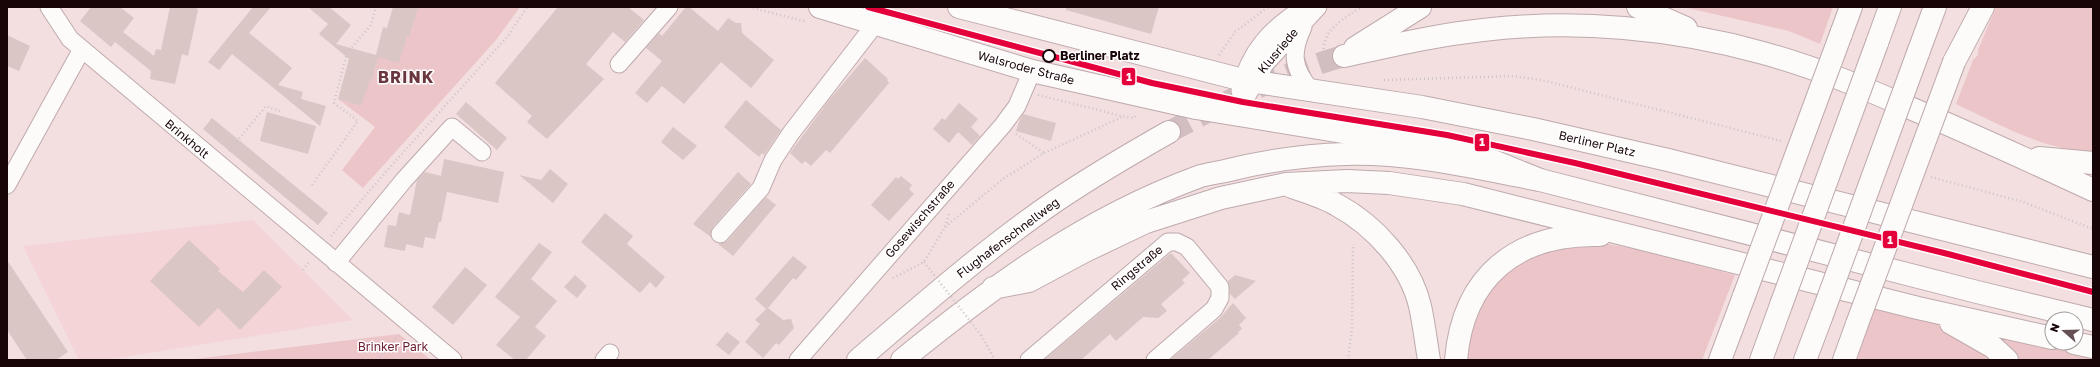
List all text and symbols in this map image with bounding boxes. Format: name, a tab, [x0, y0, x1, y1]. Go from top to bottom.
street label: Klusriede	[1254, 25, 1301, 76]
street label: Walsroder Straße	[976, 47, 1076, 88]
place label: Berliner Platz	[1060, 48, 1140, 63]
marker: Berliner Platz	[1042, 49, 1056, 63]
district label: BRINK	[378, 67, 434, 87]
line badge: 1	[1121, 67, 1136, 86]
text: 1	[1126, 70, 1132, 83]
street label: Brinkholt	[162, 116, 213, 162]
street label: Berliner Platz	[1557, 127, 1637, 160]
line badge: 1	[1474, 133, 1490, 152]
text: 1	[1479, 135, 1485, 148]
street label: Gosewischstraße	[882, 177, 958, 261]
street label: Flughafenschnellweg	[953, 194, 1062, 281]
line badge: 1	[1882, 230, 1898, 249]
text: 1	[1887, 233, 1893, 246]
street label: Ringstraße	[1108, 242, 1165, 293]
north arrow	[2044, 311, 2084, 351]
text: N	[2047, 321, 2062, 334]
park label: Brinker Park	[358, 339, 428, 354]

